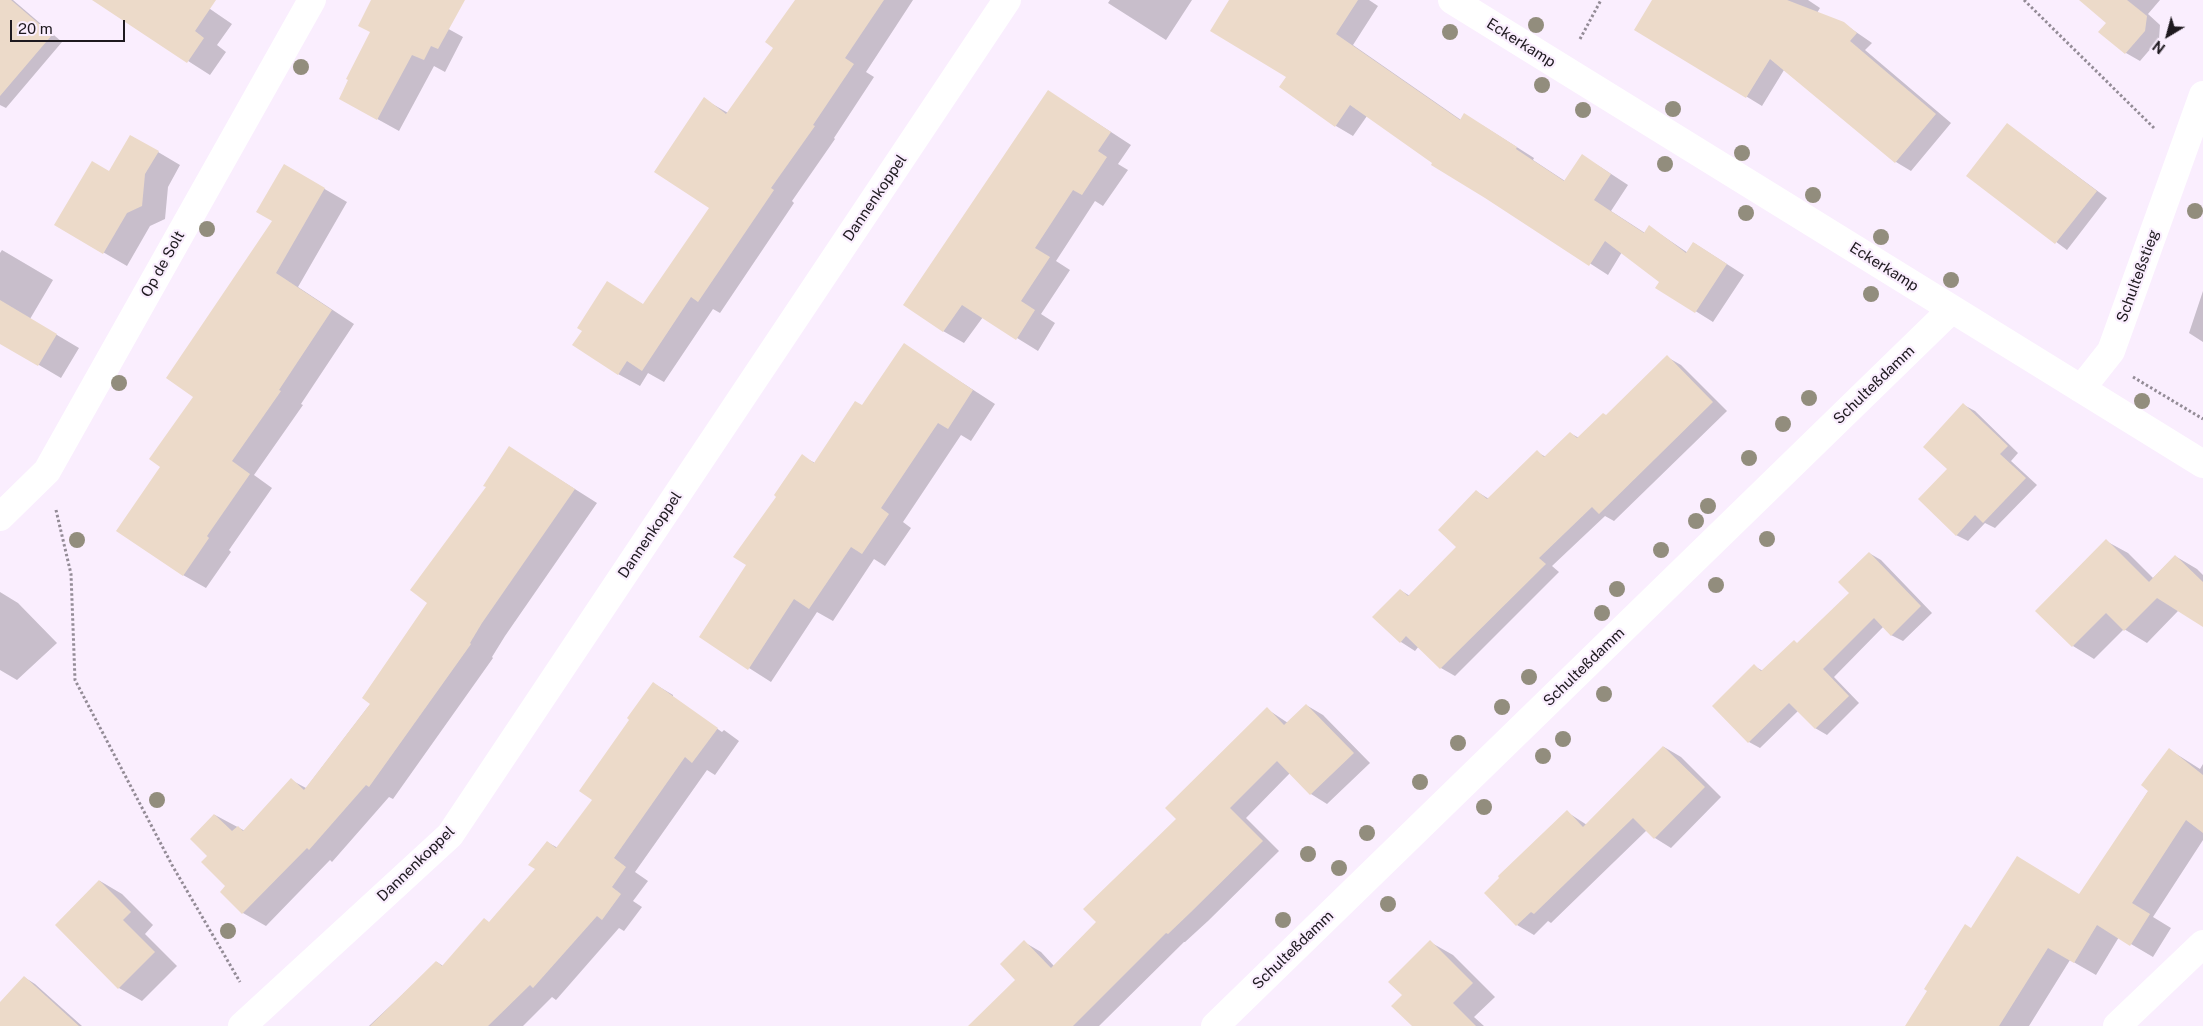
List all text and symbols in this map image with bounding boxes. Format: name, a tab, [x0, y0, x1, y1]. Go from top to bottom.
scale bar	[12, 10, 128, 42]
north arrow	[2143, 10, 2193, 60]
street label: Eckerkamp	[1483, 15, 1559, 71]
text: 20 m	[18, 20, 53, 37]
text: N	[2150, 37, 2168, 57]
street label: Dannenkoppel	[839, 151, 911, 245]
street label: Schulteßstieg	[2113, 227, 2163, 325]
street label: Op de Solt	[137, 228, 189, 300]
street label: Eckerkamp	[1846, 239, 1922, 295]
street label: Schulteßdamm	[1830, 342, 1918, 428]
street label: Dannenkoppel	[614, 488, 686, 582]
street label: Schulteßdamm	[1540, 624, 1628, 710]
street label: Dannenkoppel	[374, 823, 458, 905]
street label: Schulteßdamm	[1249, 907, 1337, 993]

